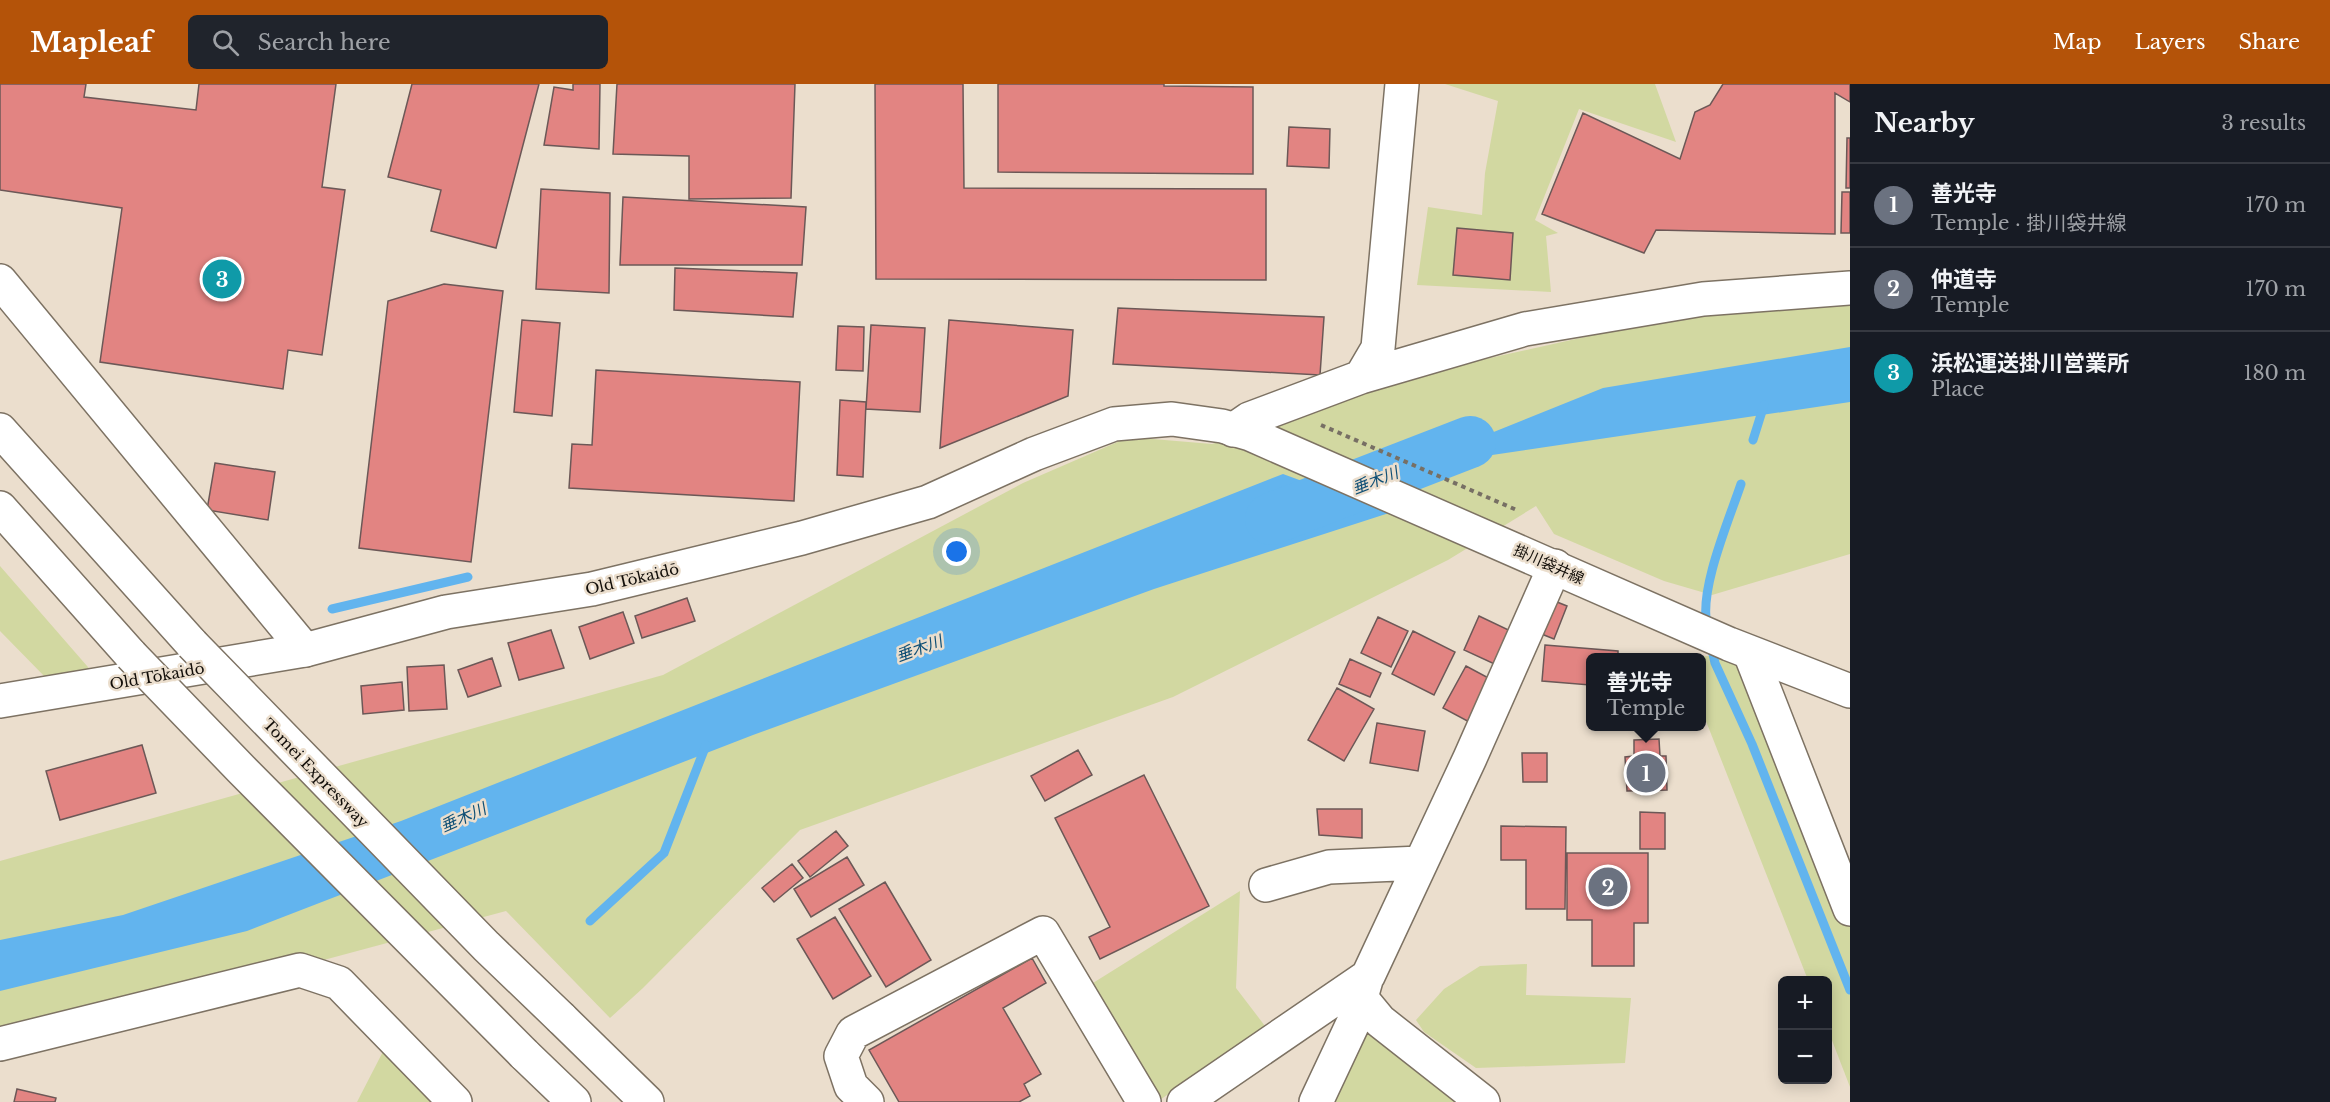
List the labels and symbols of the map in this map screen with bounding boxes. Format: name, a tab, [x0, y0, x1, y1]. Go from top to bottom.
pin: 3	[202, 256, 242, 302]
water label: 垂木川	[1349, 461, 1403, 498]
your location	[942, 537, 971, 566]
street label: 掛川袋井線	[1511, 540, 1587, 588]
street label: Old Tōkaidō	[583, 559, 681, 599]
water label: 垂木川	[893, 630, 947, 666]
street label: Old Tōkaidō	[108, 658, 206, 694]
street label: Tomei Expressway	[259, 715, 373, 832]
pin: 1	[1626, 750, 1666, 796]
water label: 垂木川	[437, 797, 491, 836]
pin: 2	[1588, 864, 1628, 910]

